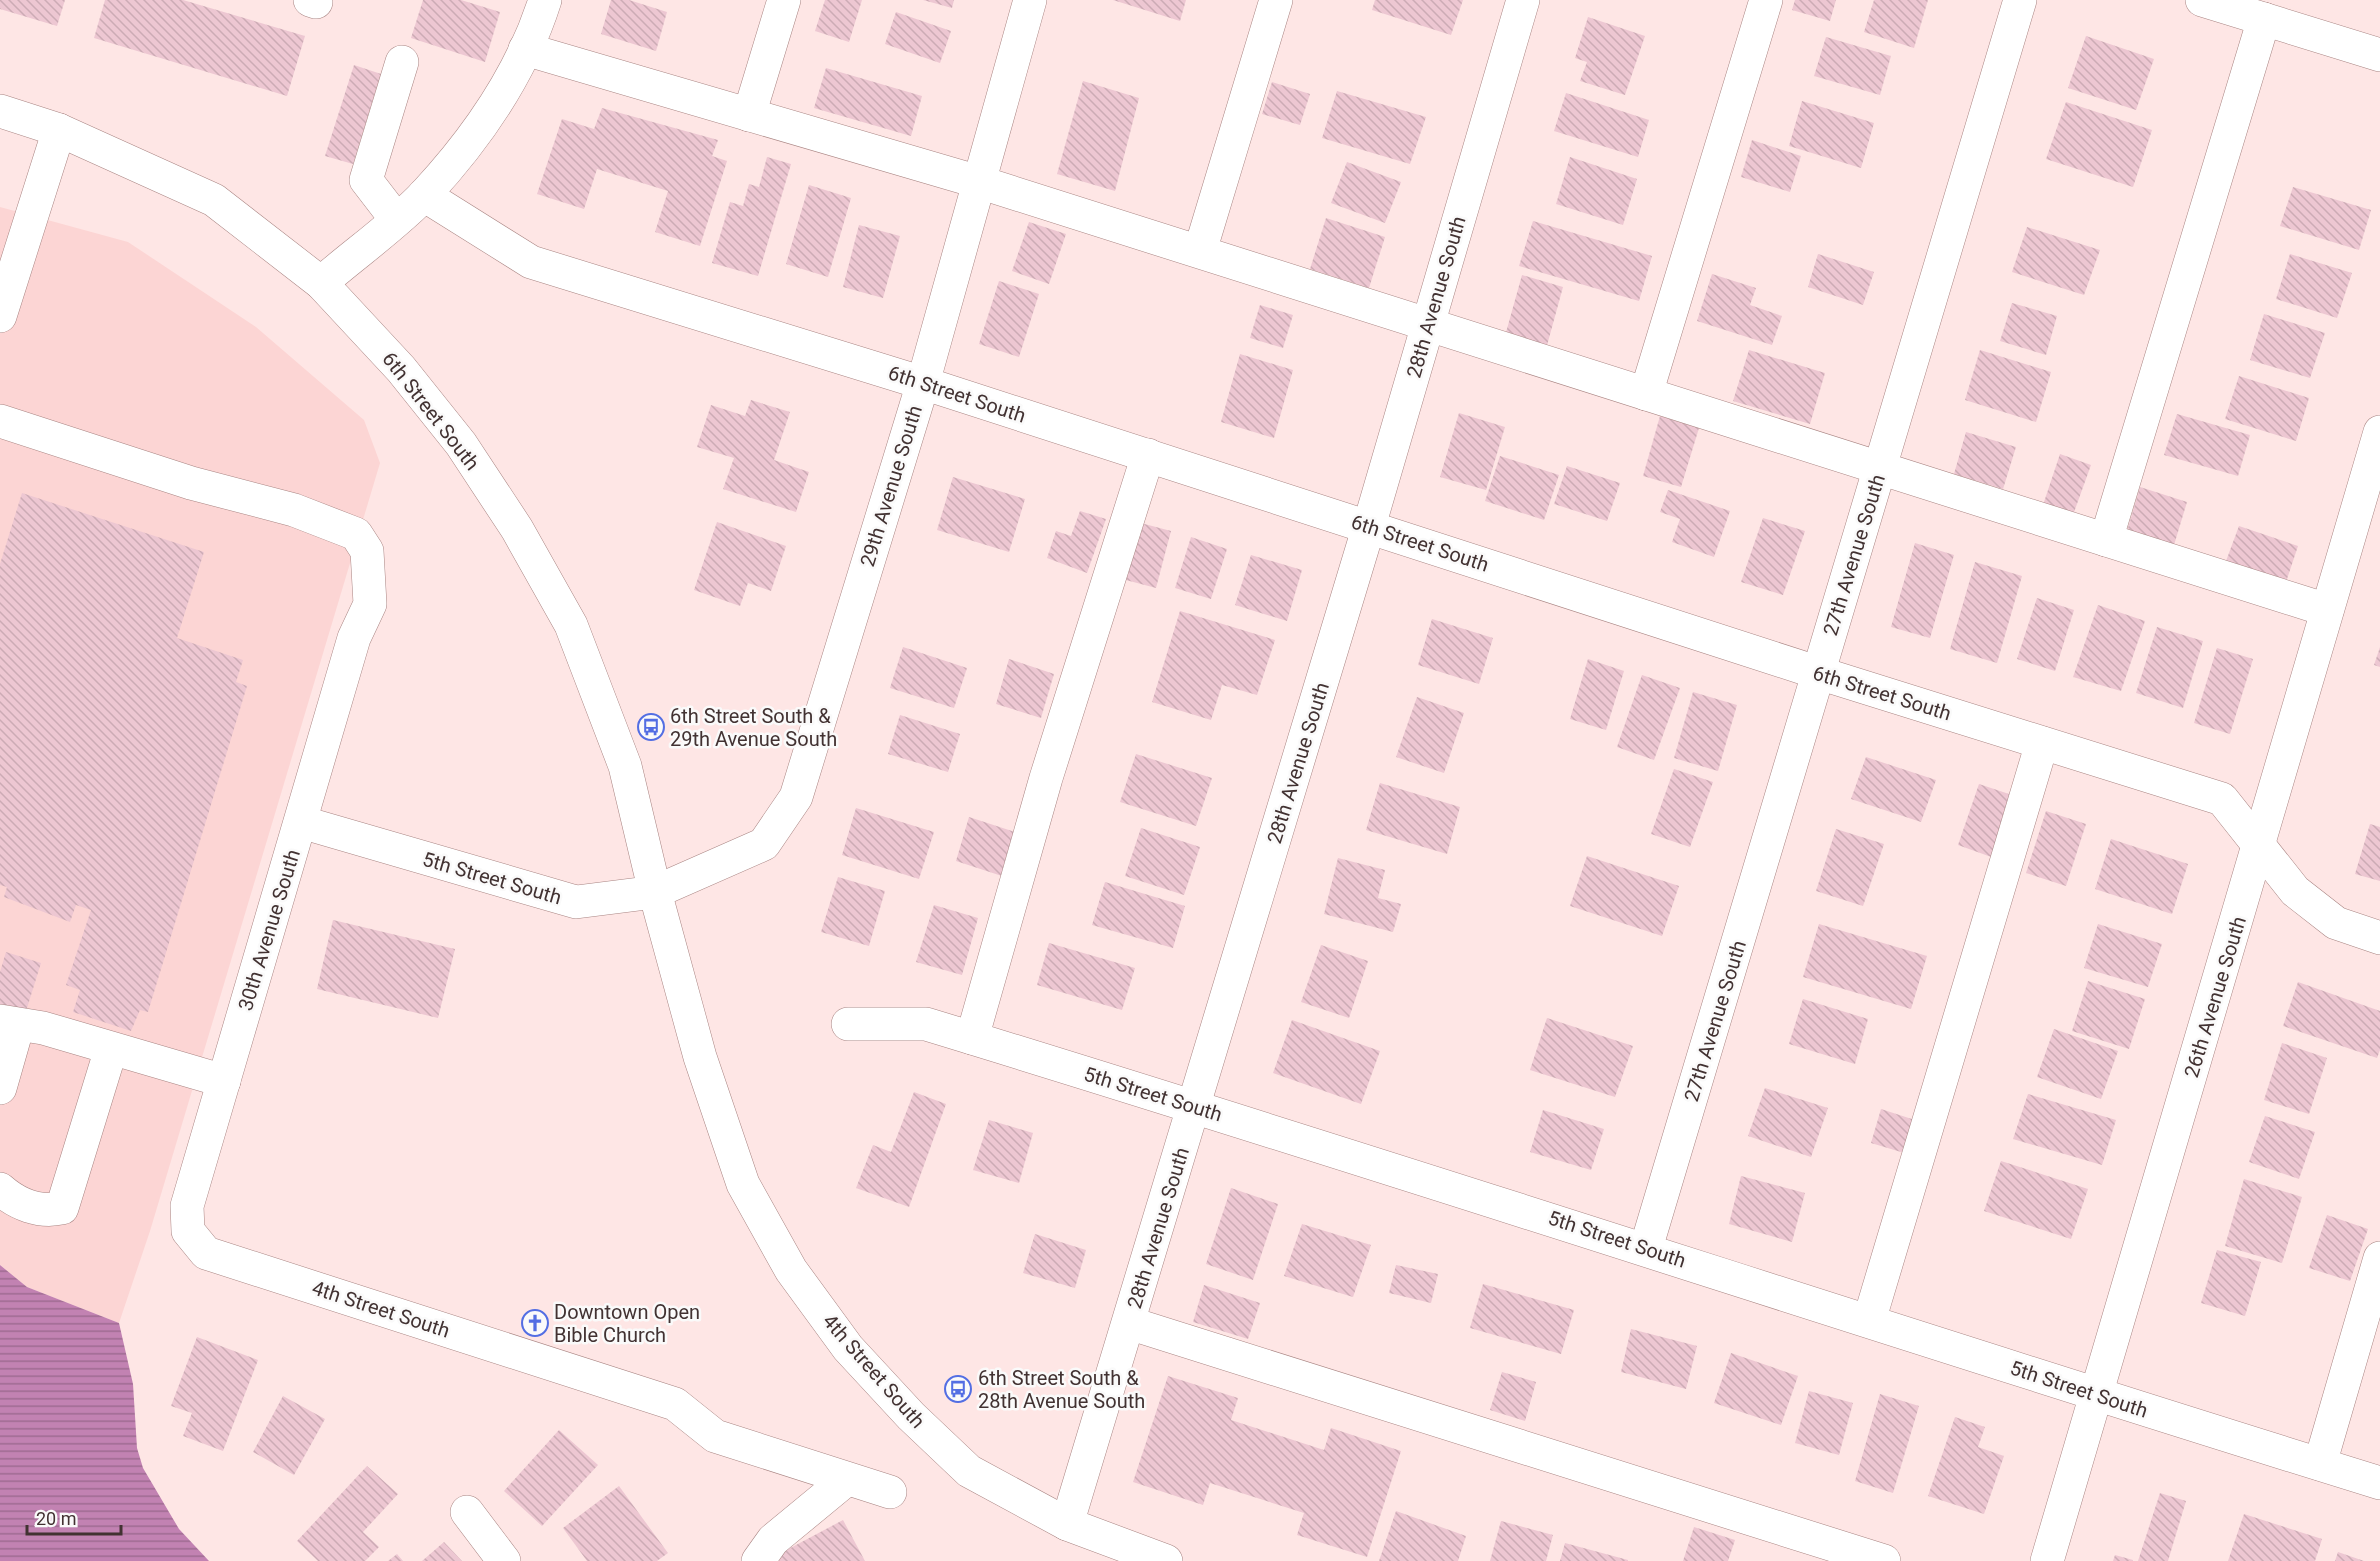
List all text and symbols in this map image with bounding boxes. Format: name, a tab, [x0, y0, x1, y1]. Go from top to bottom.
street label: 28th Avenue South	[1401, 213, 1471, 381]
street label: 6th Street South	[377, 347, 485, 475]
street label: 6th Street South	[885, 360, 1029, 428]
street label: 29th Avenue South	[855, 403, 927, 569]
street label: 27th Avenue South	[1818, 472, 1890, 638]
street label: 6th Street South	[1348, 509, 1492, 577]
street label: 6th Street South	[1810, 661, 1954, 725]
street label: 28th Avenue South	[1262, 680, 1334, 846]
place label: 6th Street South & 29th Avenue South	[670, 704, 837, 751]
bus stop icon: 6th Street South & 29th Avenue South	[636, 712, 666, 742]
street label: 30th Avenue South	[233, 847, 305, 1013]
street label: 5th Street South	[420, 847, 564, 909]
street label: 26th Avenue South	[2179, 914, 2251, 1080]
street label: 27th Avenue South	[1679, 938, 1751, 1104]
street label: 5th Street South	[1081, 1062, 1225, 1126]
street label: 28th Avenue South	[1122, 1145, 1194, 1311]
street label: 5th Street South	[1545, 1205, 1689, 1273]
street label: 4th Street South	[309, 1275, 453, 1343]
place label: Downtown Open Bible Church	[554, 1300, 700, 1347]
church icon: Downtown Open Bible Church	[520, 1308, 550, 1338]
street label: 4th Street South	[818, 1309, 930, 1433]
street label: 5th Street South	[2007, 1355, 2151, 1423]
place label: 6th Street South & 28th Avenue South	[978, 1366, 1145, 1413]
bus stop icon: 6th Street South & 28th Avenue South	[943, 1374, 973, 1404]
scale bar	[27, 1498, 122, 1536]
text: 20 m	[36, 1508, 76, 1529]

